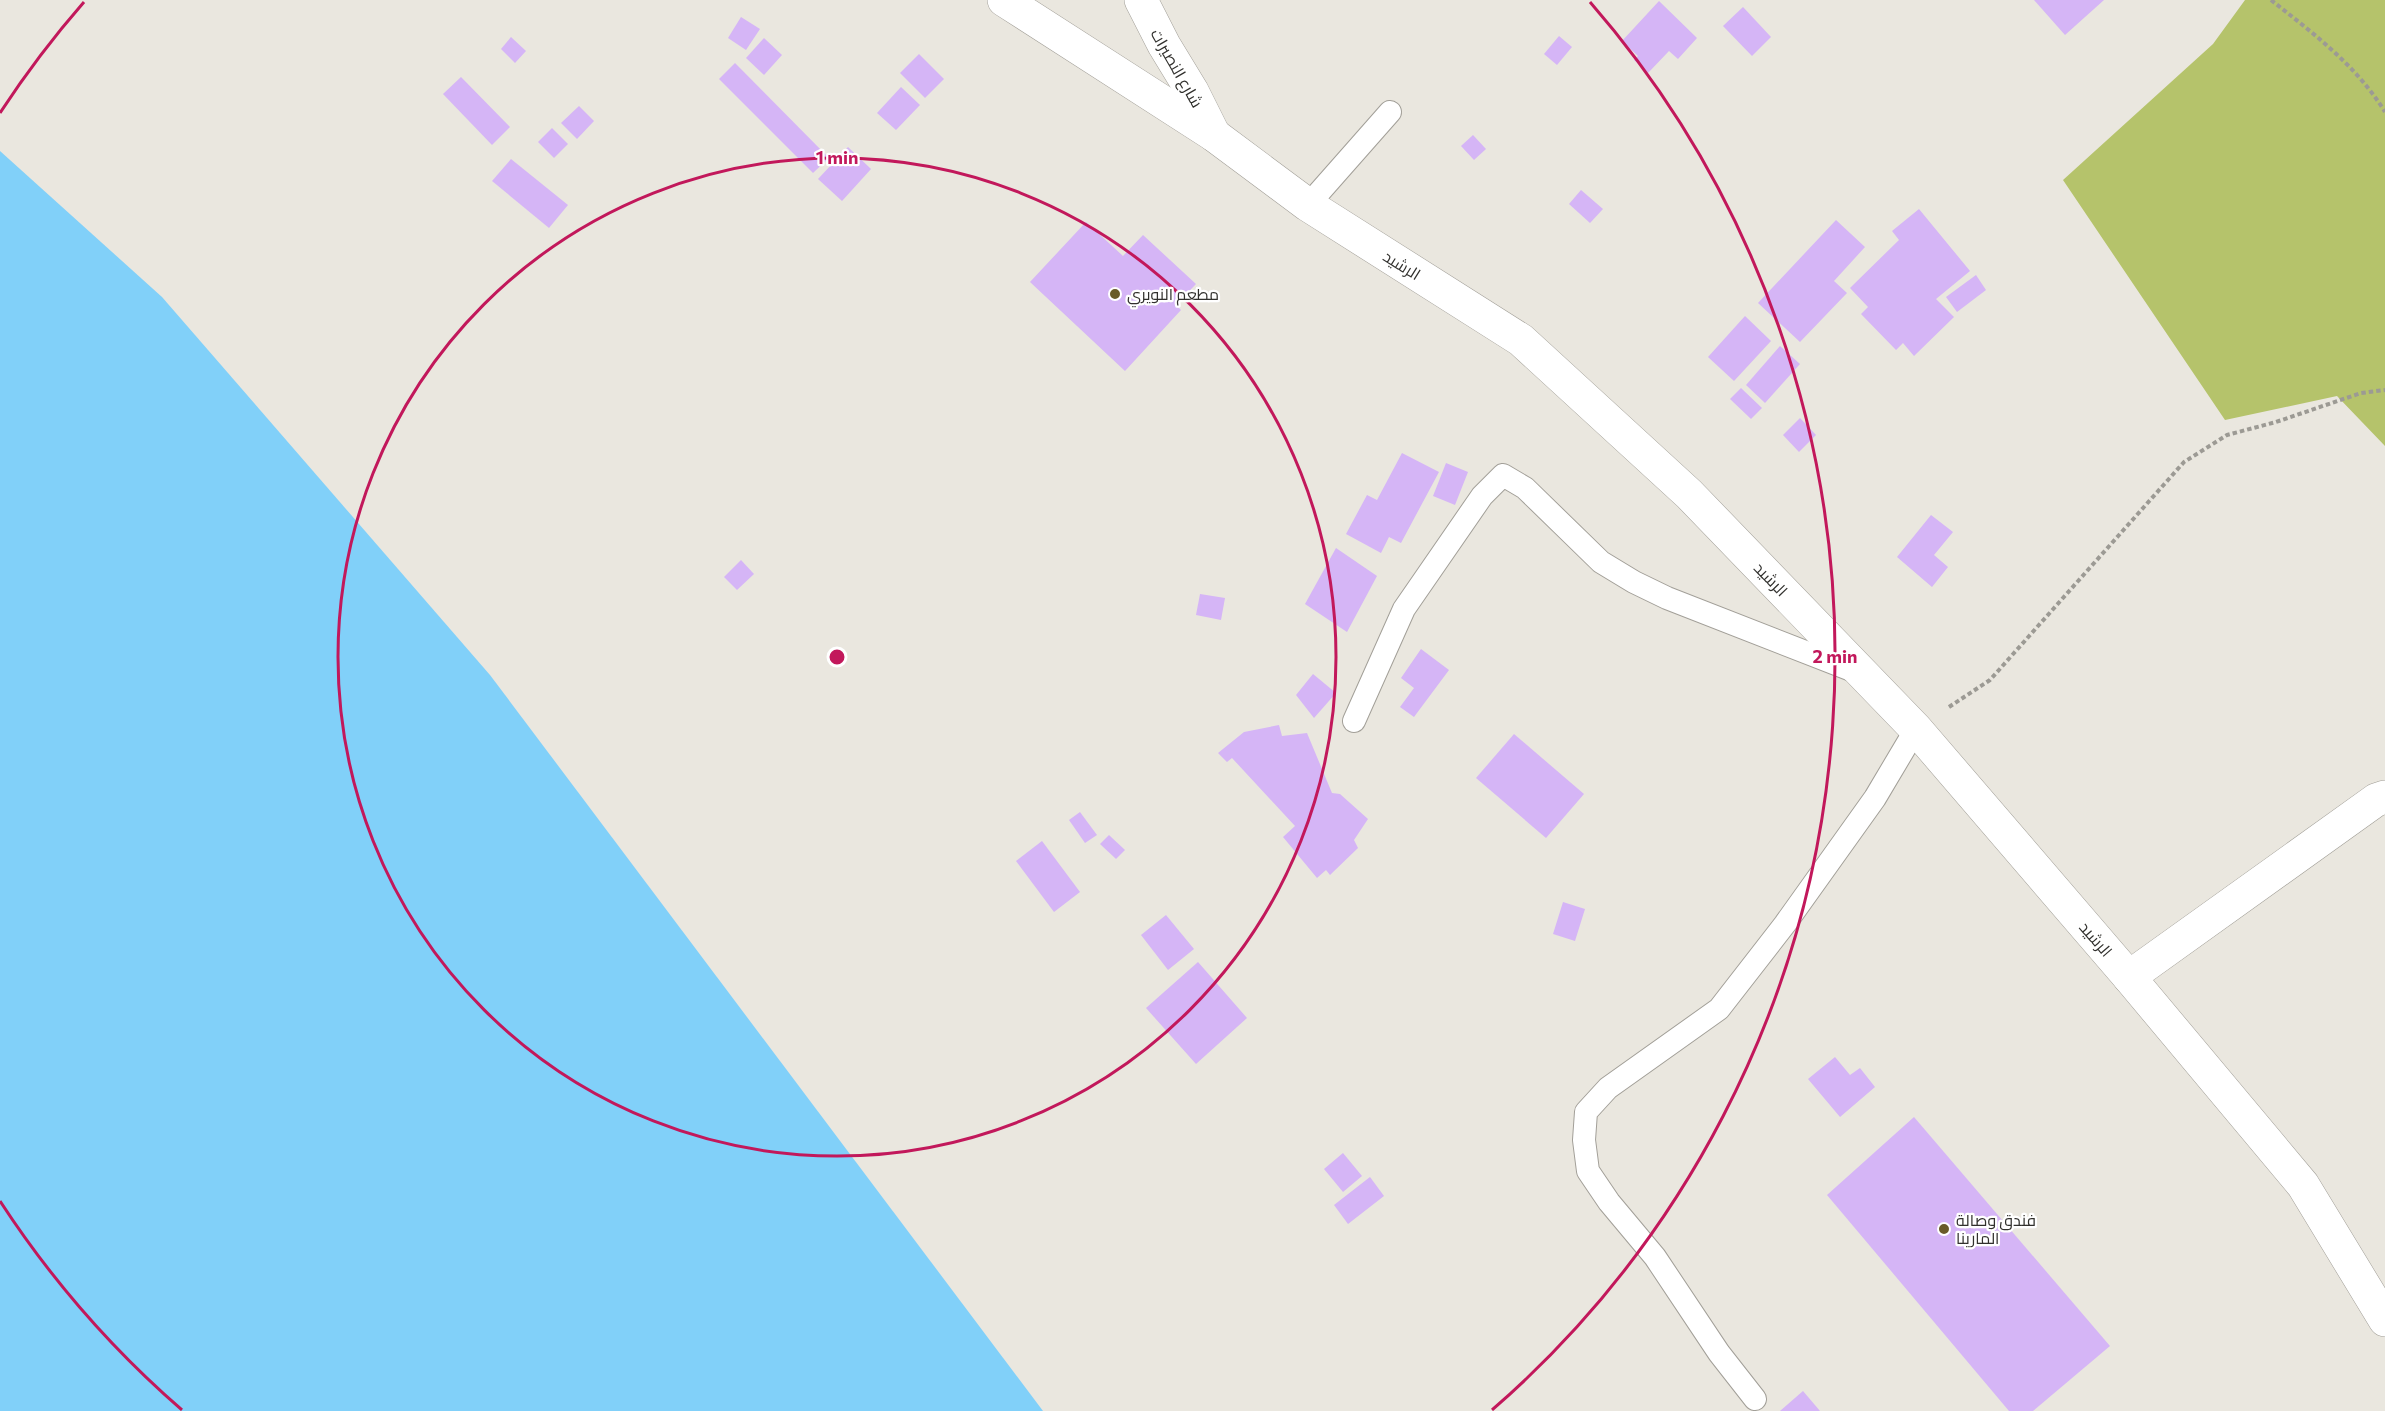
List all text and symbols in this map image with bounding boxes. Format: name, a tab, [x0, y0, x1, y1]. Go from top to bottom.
street label: شارع النصيرات	[1145, 25, 1208, 112]
text: 1 min	[816, 146, 858, 168]
street label: الرشيد	[1380, 246, 1424, 284]
place label: مطعم النويري	[1127, 284, 1219, 308]
marker: مطعم النويري	[1108, 287, 1122, 301]
street label: الرشيد	[1750, 558, 1792, 600]
text: 2 min	[1813, 645, 1857, 667]
centre of rings	[827, 647, 847, 667]
street label: الرشيد	[2075, 917, 2117, 961]
place label: فندق وصالة المارينا	[1956, 1210, 2036, 1248]
marker: فندق وصالة المارينا	[1937, 1222, 1951, 1236]

